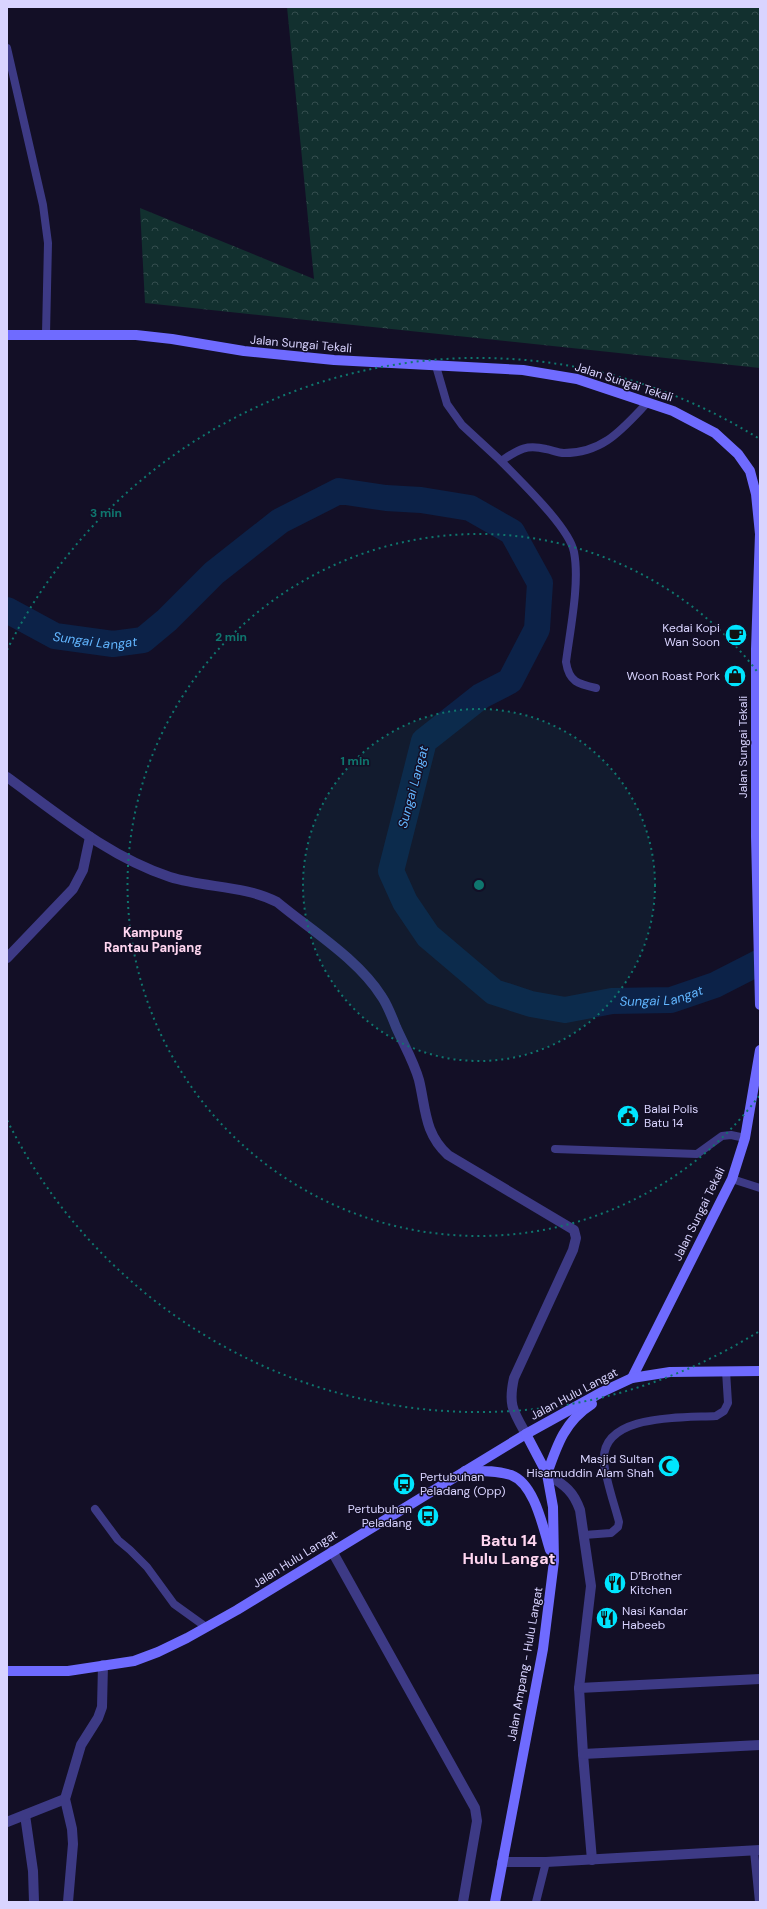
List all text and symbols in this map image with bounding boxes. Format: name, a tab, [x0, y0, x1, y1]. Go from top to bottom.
street label: Jalan Sungai Tekali	[249, 332, 353, 356]
street label: Jalan Sungai Tekali	[573, 359, 675, 405]
text: 3 min	[90, 505, 122, 521]
place label: Kedai Kopi Wan Soon	[662, 620, 720, 650]
cafe icon: Kedai Kopi Wan Soon	[723, 622, 749, 648]
water label: Sungai Langat	[52, 627, 139, 653]
text: 2 min	[215, 629, 247, 645]
shop icon: Woon Roast Pork	[722, 663, 748, 689]
place label: Woon Roast Pork	[626, 668, 720, 684]
street label: Jalan Sungai Tekali	[735, 696, 751, 798]
water label: Sungai Langat	[394, 743, 432, 830]
text: 1 min	[340, 753, 370, 769]
centre of rings	[472, 878, 486, 892]
district label: Kampung Rantau Panjang	[104, 924, 202, 956]
water label: Sungai Langat	[619, 981, 706, 1009]
place label: Balai Polis Batu 14	[644, 1101, 698, 1131]
public building icon: Balai Polis Batu 14	[615, 1103, 641, 1129]
street label: Jalan Sungai Tekali	[669, 1164, 729, 1264]
street label: Jalan Hulu Langat	[527, 1364, 621, 1424]
place label: Masjid Sultan Hisamuddin Alam Shah	[526, 1451, 654, 1481]
mosque icon: Masjid Sultan Hisamuddin Alam Shah	[656, 1453, 682, 1479]
place label: Pertubuhan Peladang (Opp)	[420, 1469, 505, 1499]
bus stop icon: Pertubuhan Peladang (Opp)	[391, 1471, 417, 1497]
place label: Pertubuhan Peladang	[348, 1501, 412, 1531]
bus stop icon: Pertubuhan Peladang	[415, 1503, 441, 1529]
street label: Jalan Hulu Langat	[250, 1526, 341, 1592]
district label: Batu 14 Hulu Langat	[462, 1530, 556, 1569]
place label: D’Brother Kitchen	[630, 1568, 683, 1598]
restaurant icon: D’Brother Kitchen	[602, 1570, 628, 1596]
street label: Jalan Ampang - Hulu Langat	[504, 1585, 546, 1742]
place label: Nasi Kandar Habeeb	[622, 1603, 688, 1633]
restaurant icon: Nasi Kandar Habeeb	[594, 1605, 620, 1631]

